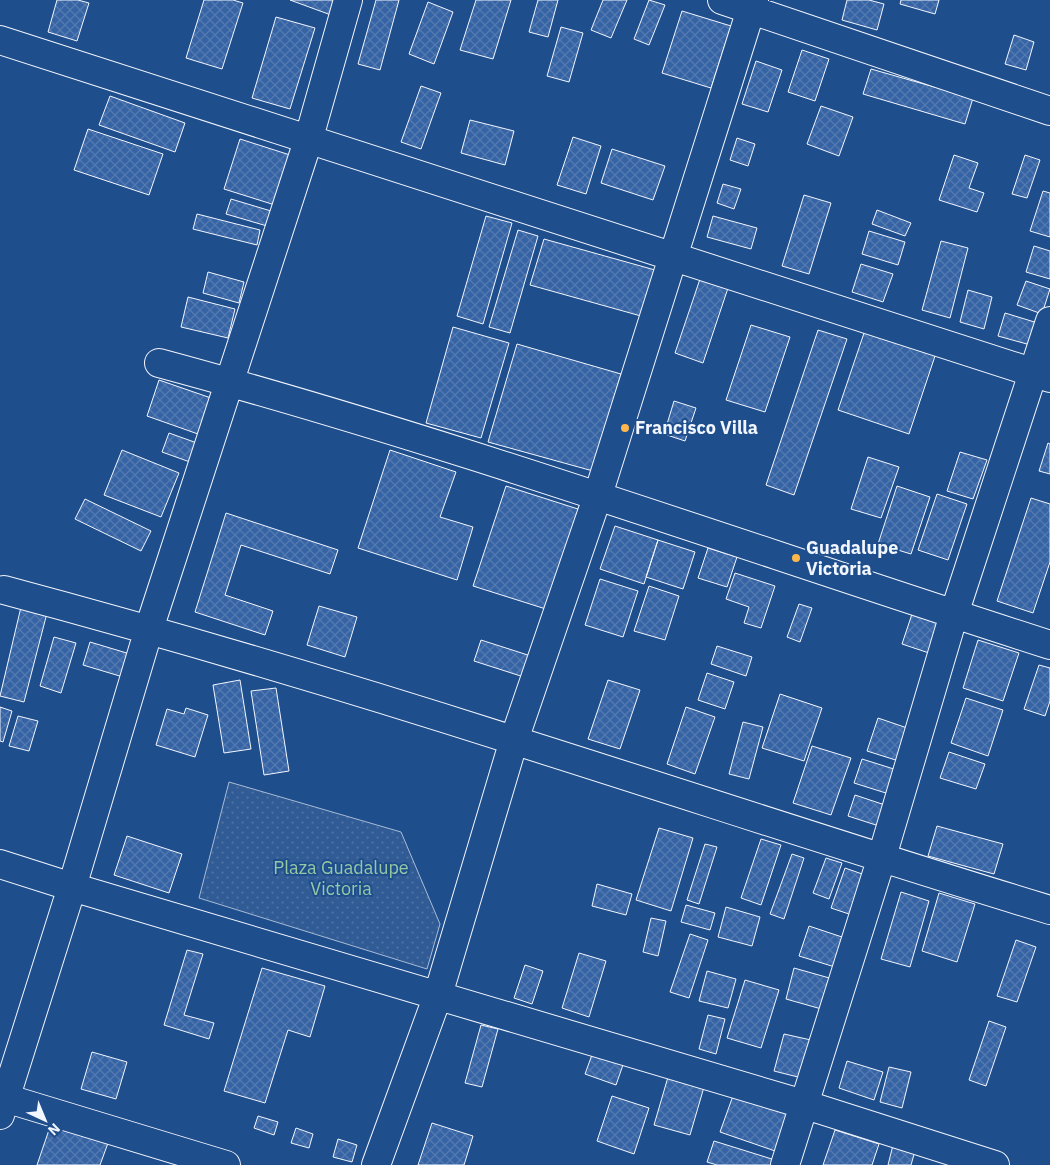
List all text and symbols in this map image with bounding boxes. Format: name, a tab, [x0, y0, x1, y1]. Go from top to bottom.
place label: Francisco Villa	[635, 416, 758, 439]
marker: Francisco Villa	[619, 422, 631, 434]
place label: Guadalupe Victoria	[806, 536, 898, 580]
marker: Guadalupe Victoria	[790, 552, 802, 564]
park label: Plaza Guadalupe Victoria	[273, 856, 409, 900]
north arrow	[20, 1095, 70, 1145]
text: N	[44, 1119, 64, 1139]

